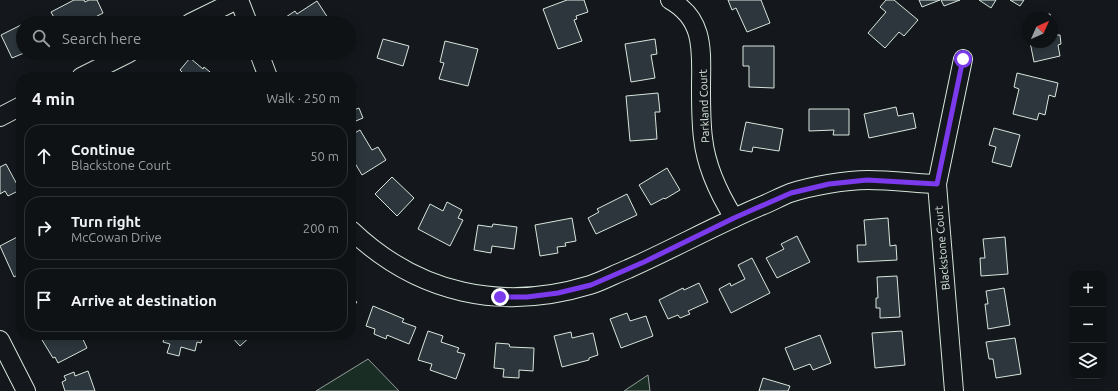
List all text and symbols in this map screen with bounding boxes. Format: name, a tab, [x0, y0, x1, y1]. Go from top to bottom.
north arrow	[1022, 12, 1058, 48]
search box	[16, 16, 356, 60]
icon: search	[30, 27, 52, 49]
text: Search here	[62, 30, 141, 47]
route start	[954, 50, 972, 68]
street label: Parkland Court	[697, 68, 711, 143]
text: 4 min	[32, 89, 75, 108]
text: Walk · 250 m	[266, 91, 340, 105]
text: Continue	[71, 141, 135, 158]
icon: ahead	[33, 145, 55, 167]
text: 50 m	[310, 149, 339, 163]
text: Blackstone Court	[71, 158, 171, 172]
street label: Blackstone Court	[932, 205, 952, 291]
text: Turn right	[71, 213, 141, 230]
icon: right	[33, 217, 55, 239]
text: 200 m	[303, 221, 339, 235]
text: McCowan Drive	[71, 230, 162, 244]
map controls	[1070, 271, 1106, 379]
button: +	[1070, 271, 1106, 307]
route end	[491, 288, 509, 306]
icon: arrive	[33, 289, 55, 311]
text: Arrive at destination	[71, 292, 217, 309]
button: −	[1070, 307, 1106, 343]
button: layers	[1070, 343, 1106, 379]

